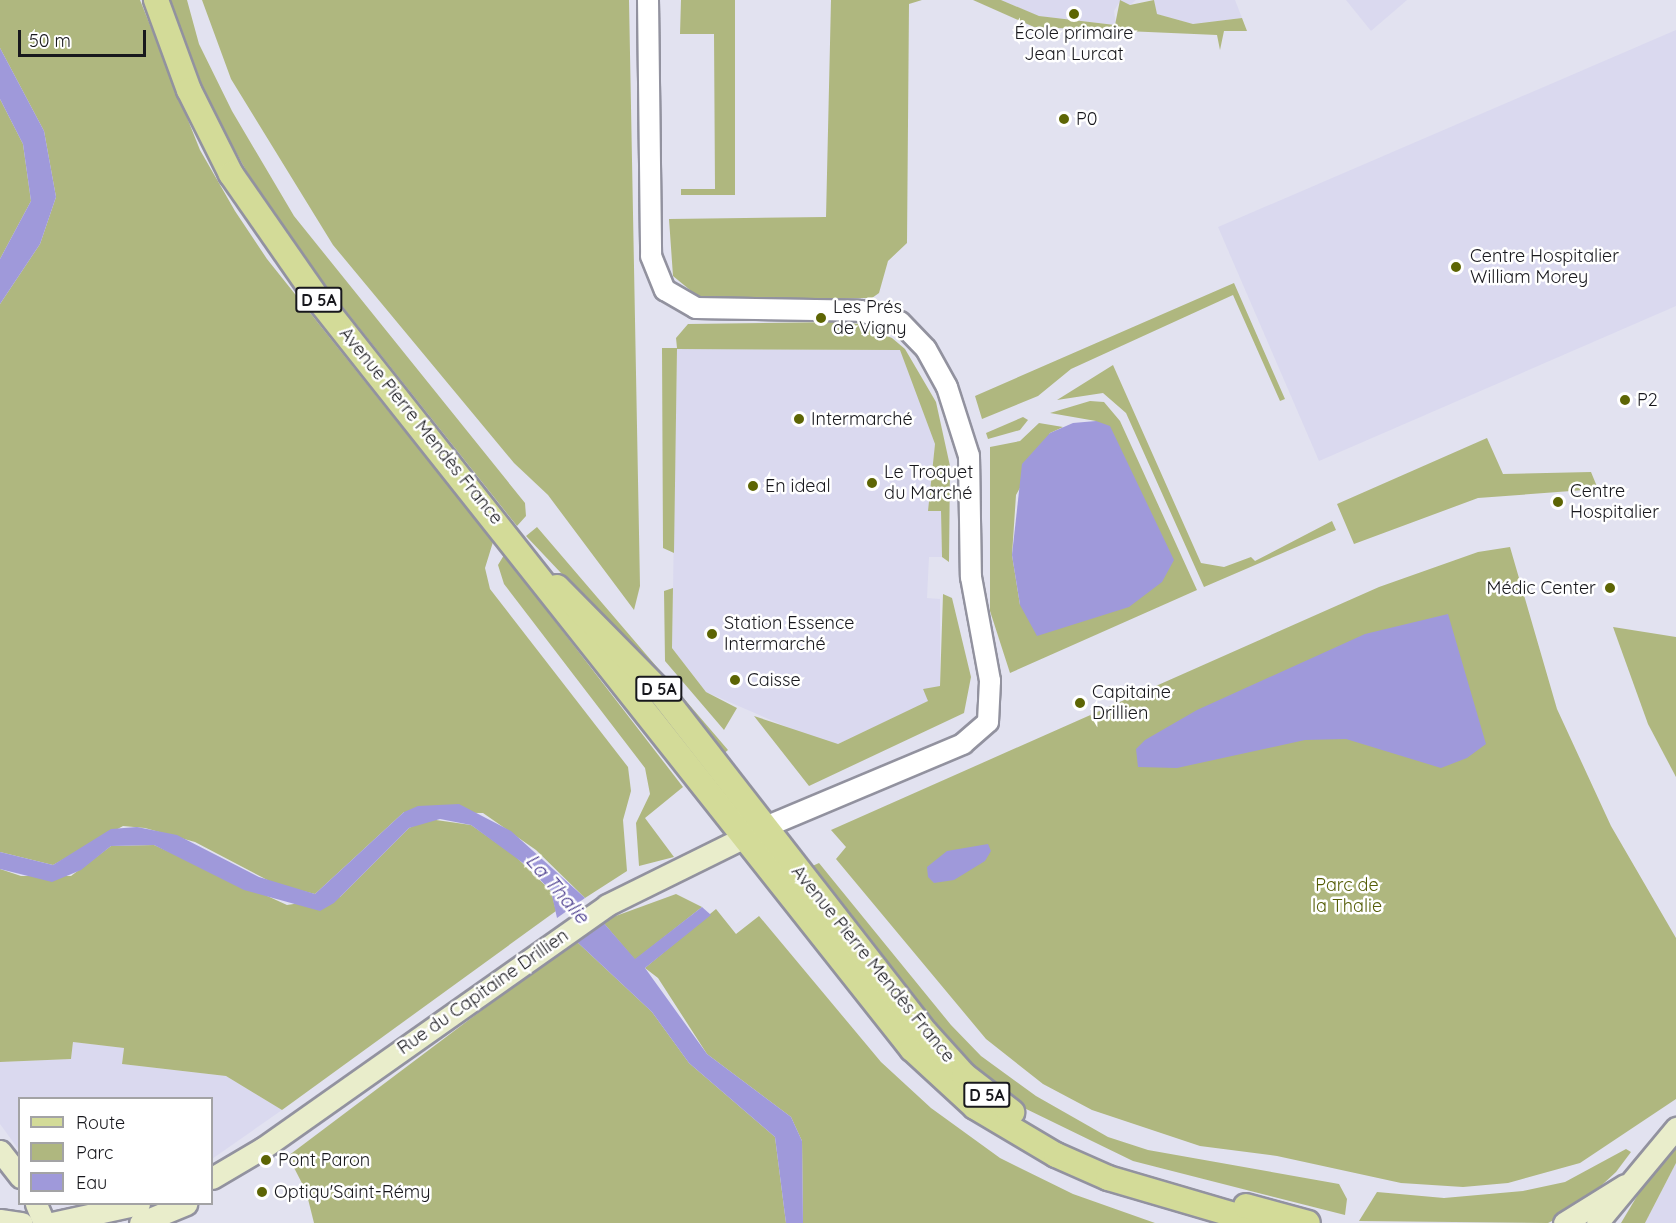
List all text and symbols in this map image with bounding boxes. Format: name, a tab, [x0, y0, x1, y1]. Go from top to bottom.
marker: École primaire Jean Lurcat	[1067, 7, 1081, 21]
scale bar	[21, 18, 148, 56]
place label: École primaire Jean Lurcat	[1014, 23, 1134, 66]
text: 50 m	[29, 29, 71, 52]
place label: P0	[1076, 108, 1097, 130]
marker: P0	[1057, 112, 1071, 126]
place label: Centre Hospitalier William Morey	[1470, 246, 1619, 288]
marker: Centre Hospitalier William Morey	[1447, 258, 1465, 276]
road number: D 5A	[295, 287, 343, 313]
place label: Les Prés de Vigny	[833, 297, 907, 340]
marker: Les Prés de Vigny	[814, 311, 828, 325]
street label: Avenue Pierre Mendès France	[335, 323, 507, 529]
place label: P2	[1637, 389, 1658, 411]
marker: P2	[1618, 393, 1632, 407]
place label: Intermarché	[811, 408, 913, 430]
marker: Intermarché	[792, 412, 806, 426]
place label: Le Troquet du Marché	[884, 462, 973, 504]
place label: En ideal	[765, 475, 831, 497]
marker: Le Troquet du Marché	[865, 476, 879, 490]
marker: En ideal	[746, 479, 760, 493]
place label: Centre Hospitalier	[1570, 481, 1659, 524]
marker: Centre Hospitalier	[1551, 495, 1565, 509]
place label: Médic Center	[1487, 577, 1596, 599]
marker: Médic Center	[1601, 579, 1619, 597]
place label: Station Essence Intermarché	[724, 613, 854, 656]
marker: Station Essence Intermarché	[705, 627, 719, 641]
place label: Caisse	[747, 669, 801, 691]
marker: Caisse	[728, 673, 742, 687]
road number: D 5A	[635, 676, 683, 702]
place label: Capitaine Drillien	[1092, 682, 1171, 724]
marker: Capitaine Drillien	[1073, 696, 1087, 710]
water label: La Thalie	[521, 848, 595, 928]
street label: Avenue Pierre Mendès France	[787, 861, 959, 1067]
park label: Parc de la Thalie	[1312, 875, 1382, 918]
street label: Rue du Capitaine Drillien	[393, 925, 573, 1059]
road number: D 5A	[963, 1082, 1011, 1108]
legend	[18, 1097, 213, 1205]
text: Route	[76, 1111, 125, 1134]
text: Parc	[76, 1141, 113, 1164]
place label: Pont Paron	[278, 1149, 370, 1171]
marker: Pont Paron	[259, 1153, 273, 1167]
text: Eau	[76, 1171, 107, 1194]
place label: Optiqu'Saint-Rémy	[274, 1181, 430, 1203]
marker: Optiqu'Saint-Rémy	[255, 1185, 269, 1199]

